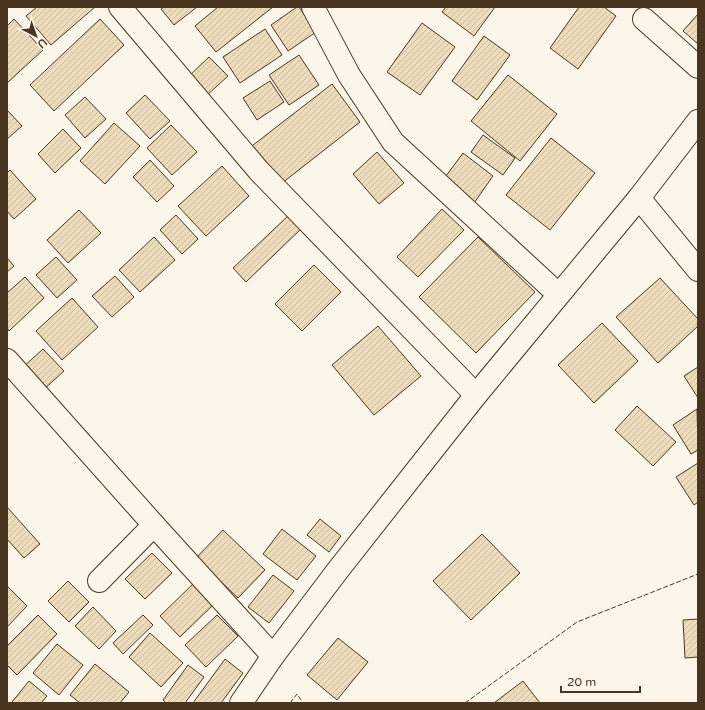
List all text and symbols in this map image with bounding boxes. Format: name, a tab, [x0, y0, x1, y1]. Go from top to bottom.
north arrow	[16, 16, 56, 56]
text: U	[35, 36, 50, 51]
scale bar	[561, 668, 640, 694]
text: 20 m	[567, 675, 596, 689]

